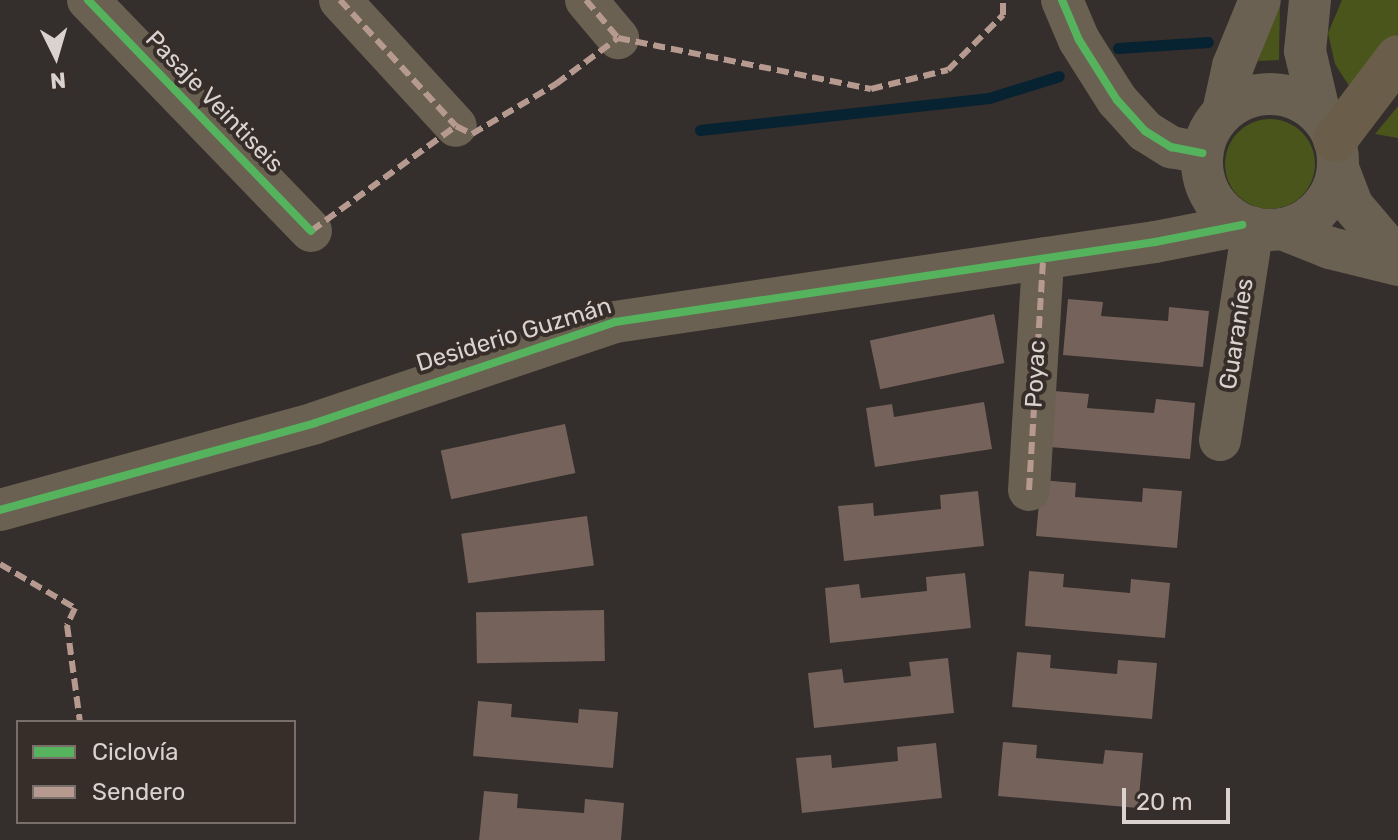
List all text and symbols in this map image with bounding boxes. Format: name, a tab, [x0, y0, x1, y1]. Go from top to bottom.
north arrow	[16, 16, 96, 96]
street label: Pasaje Veintiseis	[139, 25, 289, 179]
text: N	[49, 66, 67, 95]
street label: Guaraníes	[1214, 276, 1260, 392]
street label: Desiderio Guzmán	[413, 292, 615, 378]
street label: Poyac	[1020, 339, 1052, 409]
legend	[16, 720, 296, 824]
text: Ciclovía	[92, 738, 179, 766]
scale bar	[1126, 772, 1234, 822]
text: Sendero	[92, 778, 185, 806]
text: 20 m	[1136, 788, 1193, 816]

